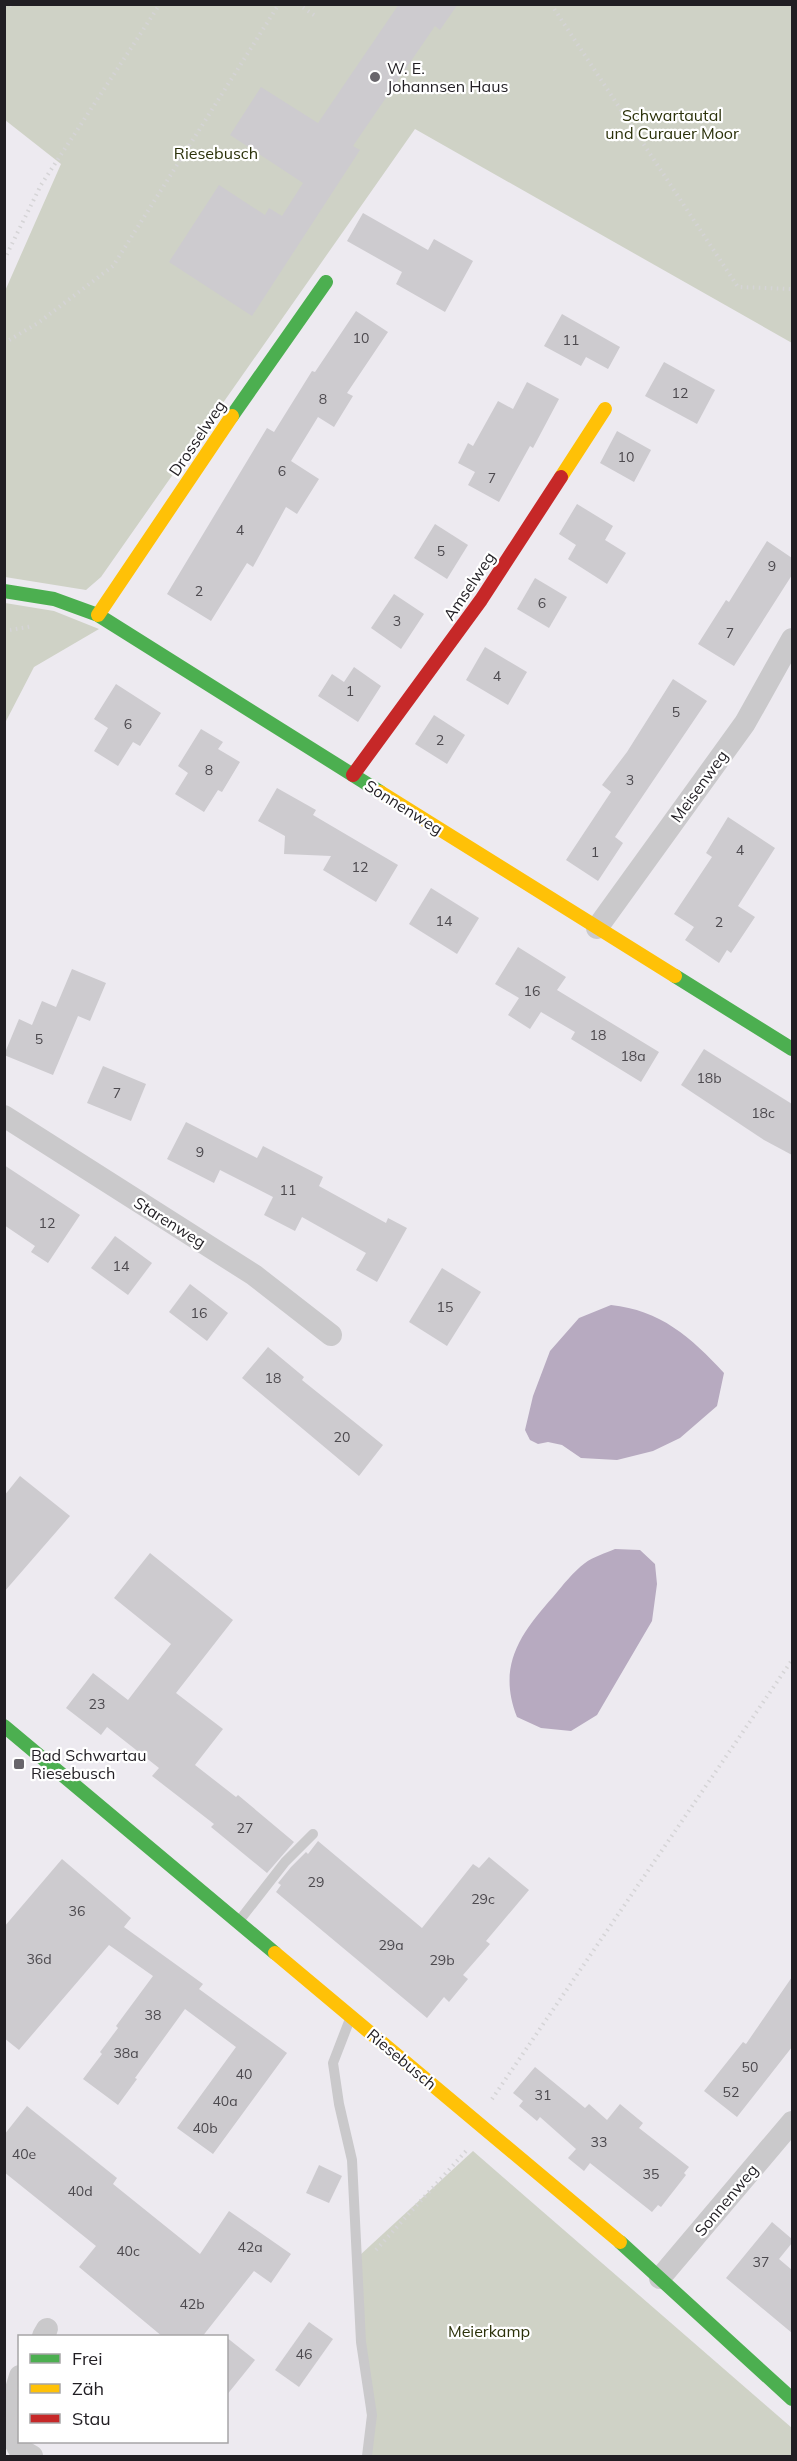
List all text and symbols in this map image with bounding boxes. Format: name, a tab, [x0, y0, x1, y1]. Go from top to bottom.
place label: W. E. Johannsen Haus	[387, 58, 508, 96]
marker: W. E. Johannsen Haus	[368, 70, 382, 84]
park label: Schwartautal und Curauer Moor	[605, 105, 739, 143]
park label: Riesebusch	[174, 143, 258, 163]
house number: 10	[353, 329, 369, 347]
house number: 11	[563, 331, 579, 349]
house number: 12	[672, 384, 688, 402]
house number: 8	[319, 390, 327, 408]
street label: Drosselweg	[164, 396, 230, 480]
house number: 10	[618, 448, 634, 466]
house number: 6	[278, 462, 286, 480]
house number: 7	[488, 469, 496, 487]
house number: 4	[236, 521, 245, 539]
house number: 5	[437, 542, 445, 560]
street label: Amselweg	[439, 548, 499, 624]
house number: 9	[768, 557, 776, 575]
house number: 2	[195, 582, 203, 600]
house number: 6	[538, 594, 546, 612]
house number: 3	[393, 612, 401, 630]
house number: 7	[726, 624, 734, 642]
house number: 4	[493, 667, 502, 685]
house number: 1	[346, 682, 354, 700]
house number: 5	[672, 703, 680, 721]
house number: 6	[124, 715, 132, 733]
house number: 2	[436, 731, 444, 749]
street label: Meisenweg	[666, 746, 732, 826]
house number: 8	[205, 761, 213, 779]
house number: 3	[626, 771, 634, 789]
street label: Sonnenweg	[361, 775, 447, 839]
house number: 4	[736, 841, 745, 859]
house number: 1	[591, 843, 599, 861]
house number: 12	[352, 858, 368, 876]
house number: 14	[436, 912, 453, 930]
house number: 2	[715, 913, 723, 931]
house number: 16	[524, 982, 540, 1000]
house number: 18	[590, 1026, 606, 1044]
house number: 5	[35, 1030, 43, 1048]
house number: 18a	[620, 1047, 646, 1065]
house number: 18b	[696, 1069, 722, 1087]
house number: 7	[113, 1084, 121, 1102]
house number: 18c	[751, 1104, 775, 1122]
house number: 9	[196, 1143, 204, 1161]
house number: 11	[280, 1181, 296, 1199]
street label: Starenweg	[130, 1192, 210, 1252]
house number: 12	[39, 1214, 55, 1232]
house number: 14	[113, 1257, 130, 1275]
house number: 15	[437, 1298, 453, 1316]
house number: 16	[191, 1304, 207, 1322]
house number: 18	[265, 1369, 281, 1387]
house number: 20	[334, 1428, 350, 1446]
house number: 23	[89, 1695, 105, 1713]
place label: Bad Schwartau Riesebusch	[31, 1745, 146, 1783]
marker: Bad Schwartau Riesebusch	[12, 1757, 26, 1771]
house number: 27	[237, 1819, 253, 1837]
house number: 29	[308, 1873, 324, 1891]
house number: 29c	[471, 1890, 495, 1908]
house number: 36	[69, 1902, 85, 1920]
house number: 29a	[378, 1936, 404, 1954]
house number: 36d	[26, 1950, 52, 1968]
house number: 29b	[429, 1951, 455, 1969]
house number: 38	[145, 2006, 161, 2024]
street label: Riesebusch	[363, 2024, 441, 2094]
house number: 38a	[113, 2044, 139, 2062]
house number: 50	[742, 2058, 758, 2076]
house number: 40	[236, 2065, 252, 2083]
house number: 52	[723, 2083, 739, 2101]
house number: 31	[535, 2086, 551, 2104]
house number: 40a	[212, 2092, 238, 2110]
house number: 40b	[192, 2119, 218, 2137]
house number: 33	[591, 2133, 607, 2151]
house number: 40e	[12, 2145, 36, 2163]
street label: Sonnenweg	[690, 2160, 762, 2240]
house number: 35	[643, 2165, 659, 2183]
house number: 40d	[67, 2182, 93, 2200]
house number: 42a	[237, 2238, 263, 2256]
house number: 40c	[116, 2242, 140, 2260]
house number: 37	[753, 2253, 769, 2271]
house number: 42b	[179, 2295, 205, 2313]
park label: Meierkamp	[448, 2321, 530, 2341]
legend	[18, 2335, 228, 2443]
house number: 46	[296, 2345, 312, 2363]
text: Frei	[72, 2347, 102, 2370]
text: Zäh	[72, 2377, 104, 2400]
text: Stau	[72, 2407, 111, 2430]

